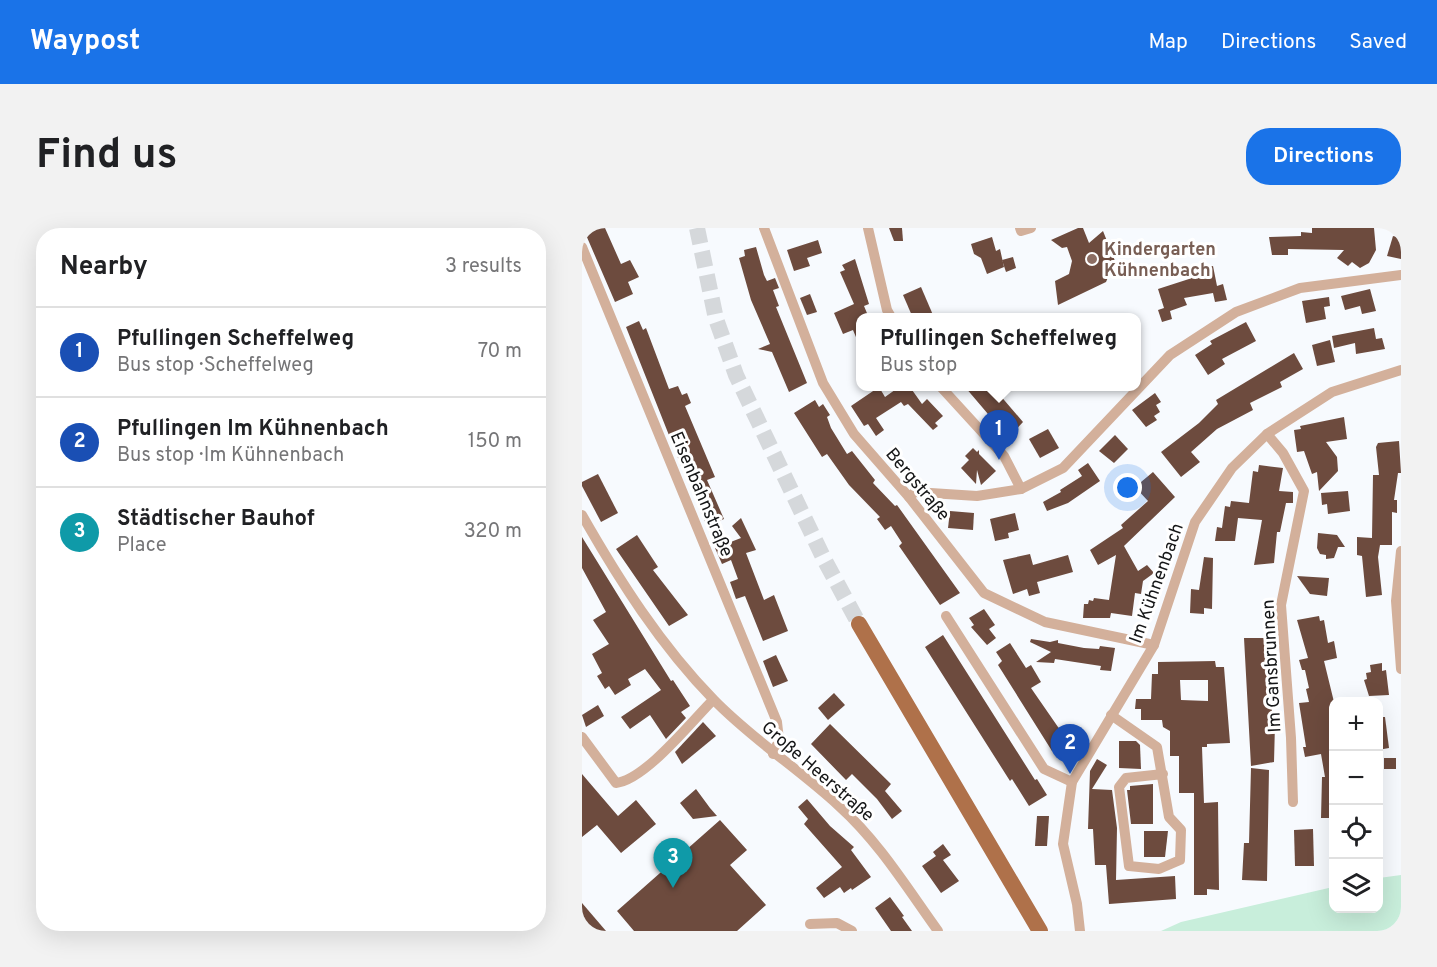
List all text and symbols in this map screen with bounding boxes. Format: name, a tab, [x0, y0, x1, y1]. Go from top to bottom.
text: Waypost	[30, 24, 140, 60]
text: Map	[1148, 29, 1188, 56]
text: Directions	[1221, 29, 1316, 56]
text: Saved	[1349, 29, 1407, 56]
button: Directions	[1246, 128, 1401, 185]
text: Find us	[36, 130, 177, 183]
place label: Kindergarten Kühnenbach	[1104, 239, 1216, 283]
text: Nearby	[60, 251, 148, 284]
marker: Kindergarten Kühnenbach	[1085, 252, 1099, 266]
text: 3 results	[445, 254, 522, 280]
popup	[856, 313, 1141, 391]
text: Pfullingen Scheffelweg	[117, 326, 354, 353]
text: Pfullingen Scheffelweg	[880, 326, 1117, 353]
text: 1	[76, 339, 84, 365]
text: 70 m	[478, 339, 522, 365]
text: Bus stop · Scheffelweg	[117, 353, 314, 379]
text: Bus stop	[880, 353, 957, 379]
pin: 1	[980, 410, 1018, 460]
text: Pfullingen Im Kühnenbach	[117, 416, 389, 443]
street label: Eisenbahnstraße	[664, 428, 737, 561]
text: 2	[73, 429, 86, 455]
text: 150 m	[468, 429, 522, 455]
text: Bus stop · Im Kühnenbach	[117, 443, 344, 469]
street label: Bergstraße	[880, 444, 954, 526]
your location	[1113, 473, 1142, 502]
text: Städtischer Bauhof	[117, 506, 315, 533]
text: 3	[74, 519, 86, 545]
text: 320 m	[464, 519, 522, 545]
street label: Im Kühnenbach	[1125, 520, 1190, 647]
text: Place	[117, 533, 167, 559]
street label: Im Gansbrunnen	[1258, 599, 1287, 733]
map controls	[1329, 697, 1383, 913]
button: +	[1329, 697, 1383, 751]
street label: Große Heerstraße	[756, 717, 878, 827]
pin: 2	[1050, 724, 1090, 774]
button: −	[1329, 751, 1383, 805]
button: locate	[1329, 805, 1383, 859]
pin: 3	[654, 838, 692, 888]
button: layers	[1329, 859, 1383, 913]

